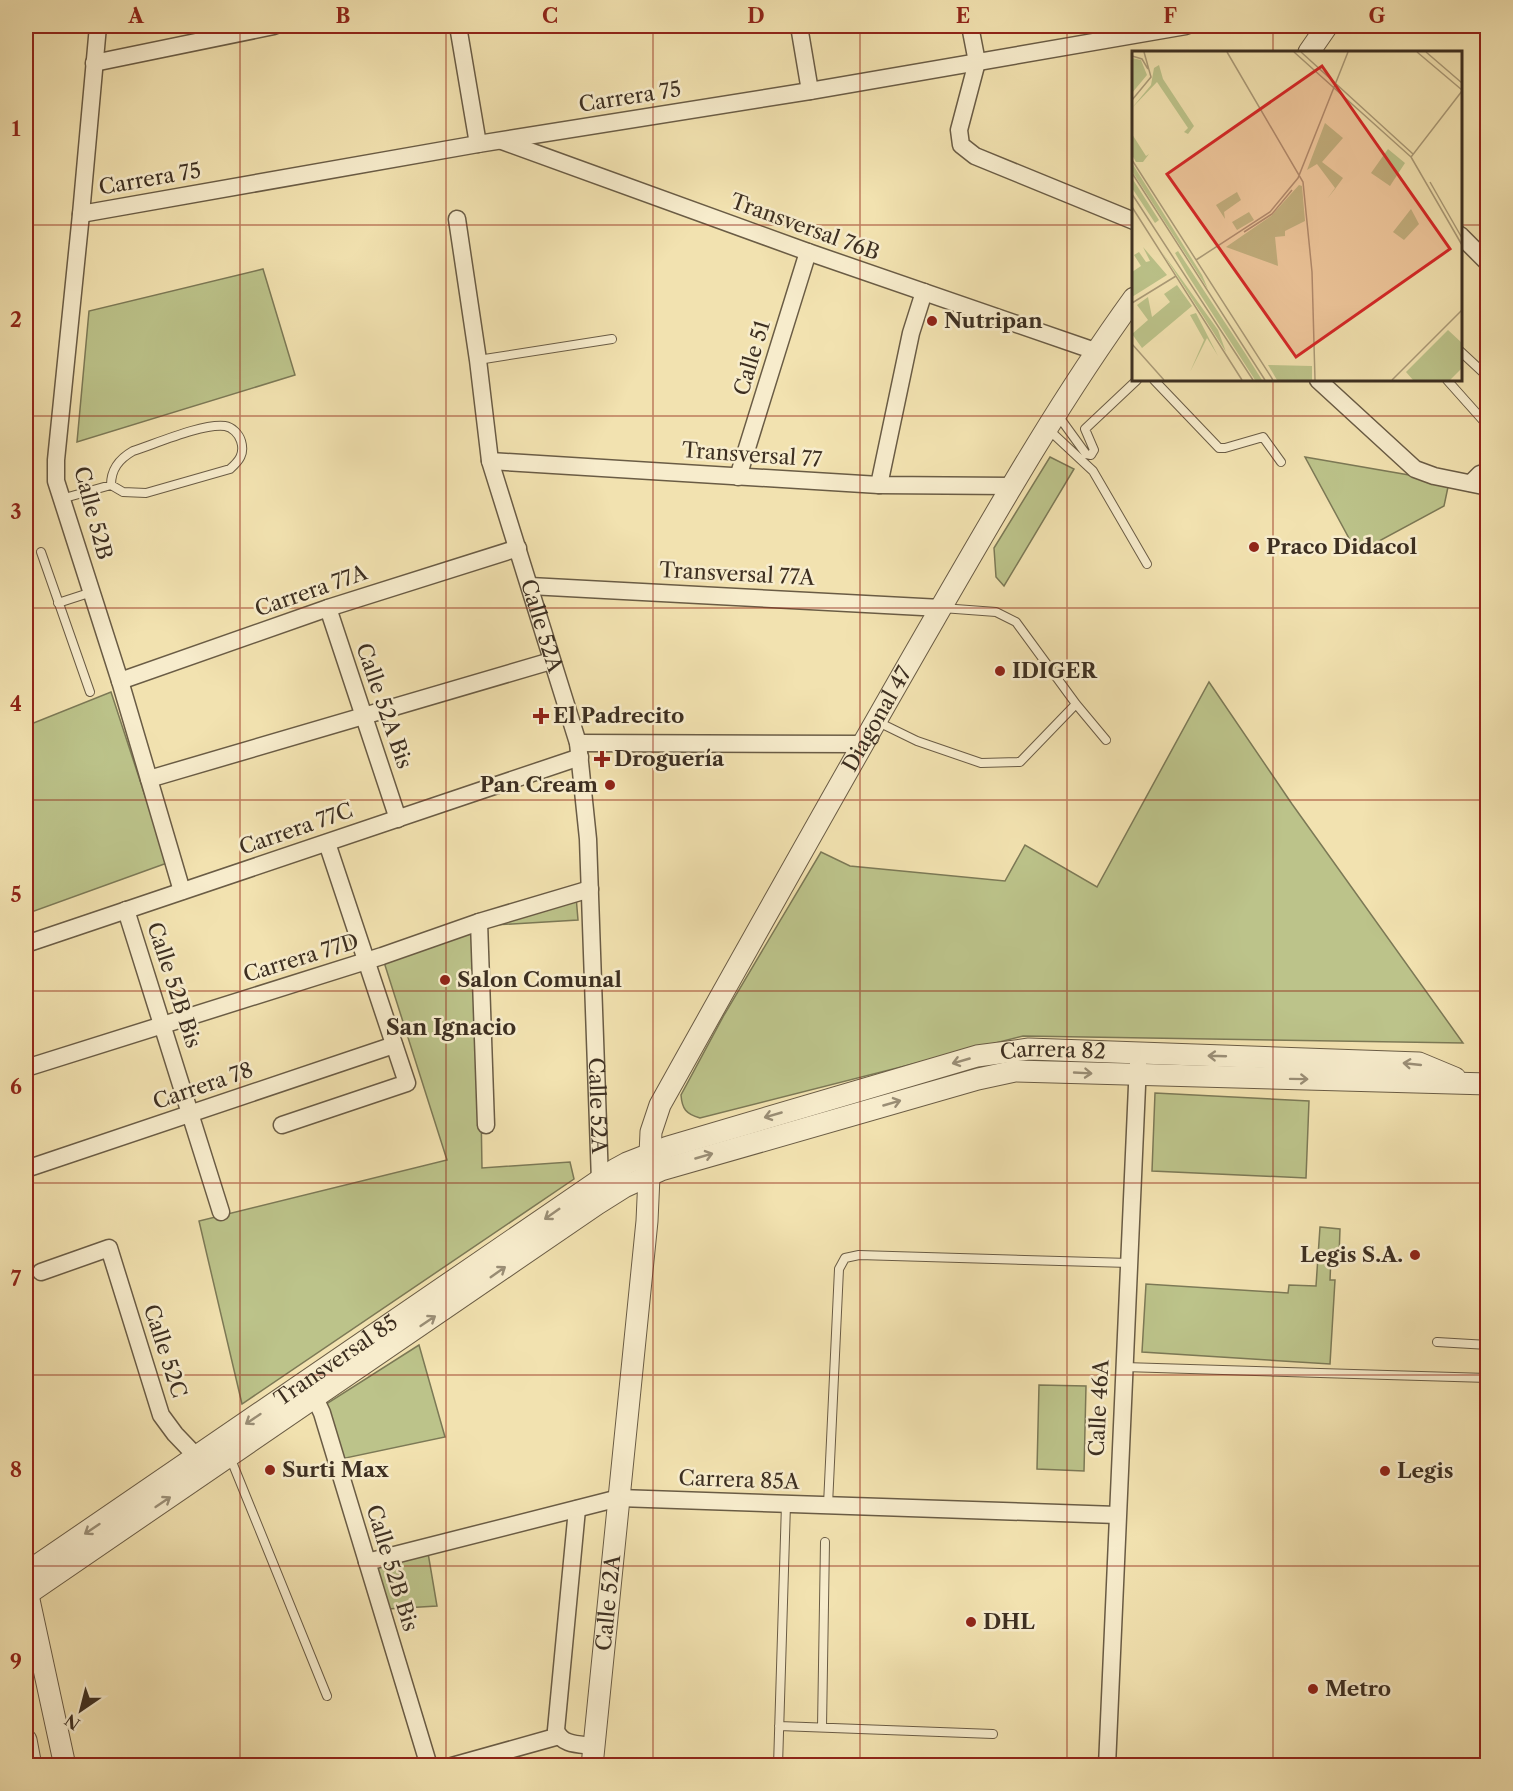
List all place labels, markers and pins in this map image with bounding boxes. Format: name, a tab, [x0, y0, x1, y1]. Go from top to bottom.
place label: Nutripan	[944, 308, 1043, 333]
marker: Nutripan	[925, 314, 939, 328]
place label: Praco Didacol	[1266, 534, 1417, 559]
marker: Praco Didacol	[1247, 540, 1261, 554]
place label: IDIGER	[1012, 658, 1097, 683]
marker: IDIGER	[993, 664, 1007, 678]
place label: El Padrecito	[553, 703, 684, 728]
marker: El Padrecito	[534, 709, 548, 723]
place label: Droguería	[614, 746, 725, 771]
marker: Droguería	[595, 752, 609, 766]
place label: Pan Cream	[480, 772, 598, 797]
marker: Pan Cream	[603, 778, 617, 792]
place label: Salon Comunal	[457, 967, 622, 992]
marker: Salon Comunal	[438, 973, 452, 987]
place label: Legis S.A.	[1300, 1242, 1403, 1267]
marker: Legis S.A.	[1408, 1248, 1422, 1262]
place label: Surti Max	[282, 1457, 389, 1482]
place label: Legis	[1397, 1458, 1453, 1483]
marker: Surti Max	[263, 1463, 277, 1477]
marker: Legis	[1378, 1464, 1392, 1478]
place label: DHL	[983, 1609, 1035, 1634]
marker: DHL	[964, 1615, 978, 1629]
place label: Metro	[1325, 1676, 1391, 1701]
marker: Metro	[1306, 1682, 1320, 1696]

